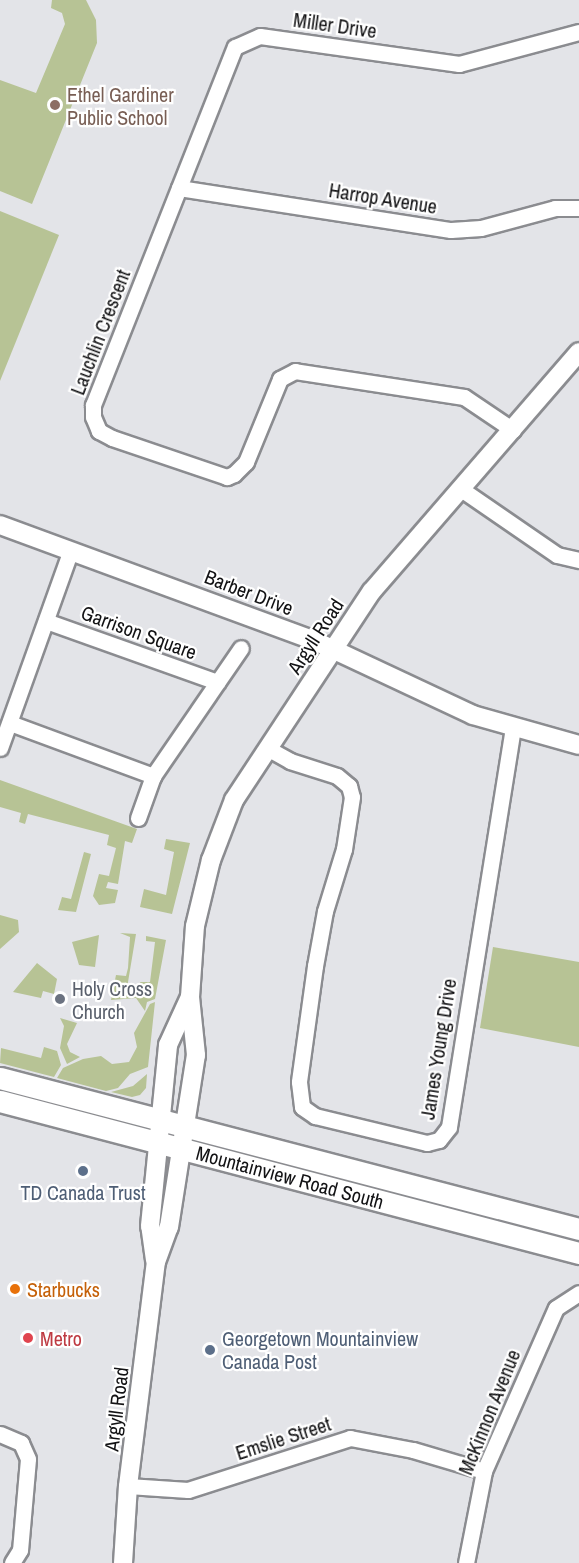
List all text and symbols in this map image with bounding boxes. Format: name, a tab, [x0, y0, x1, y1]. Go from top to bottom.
street label: Miller Drive	[292, 7, 378, 43]
place label: Ethel Gardiner Public School	[67, 82, 174, 129]
marker: Ethel Gardiner Public School	[48, 98, 62, 112]
street label: Harrop Avenue	[327, 178, 439, 218]
street label: Lauchlin Crescent	[65, 266, 135, 398]
street label: Barber Drive	[201, 564, 297, 620]
street label: Argyll Road	[282, 594, 348, 678]
street label: Garrison Square	[78, 600, 200, 664]
place label: Holy Cross Church	[72, 976, 152, 1023]
street label: James Young Drive	[415, 977, 461, 1121]
marker: Holy Cross Church	[53, 992, 67, 1006]
street label: Mountainview Road South	[194, 1140, 386, 1214]
marker: TD Canada Trust	[76, 1164, 90, 1178]
place label: TD Canada Trust	[20, 1180, 146, 1204]
place label: Starbucks	[27, 1277, 100, 1301]
marker: Starbucks	[8, 1282, 22, 1296]
place label: Metro	[40, 1326, 82, 1350]
place label: Georgetown Mountainview Canada Post	[222, 1326, 418, 1373]
marker: Metro	[21, 1331, 35, 1345]
marker: Georgetown Mountainview Canada Post	[203, 1343, 217, 1357]
street label: McKinnon Avenue	[453, 1346, 525, 1478]
street label: Argyll Road	[99, 1365, 133, 1453]
street label: Emslie Street	[232, 1411, 334, 1465]

